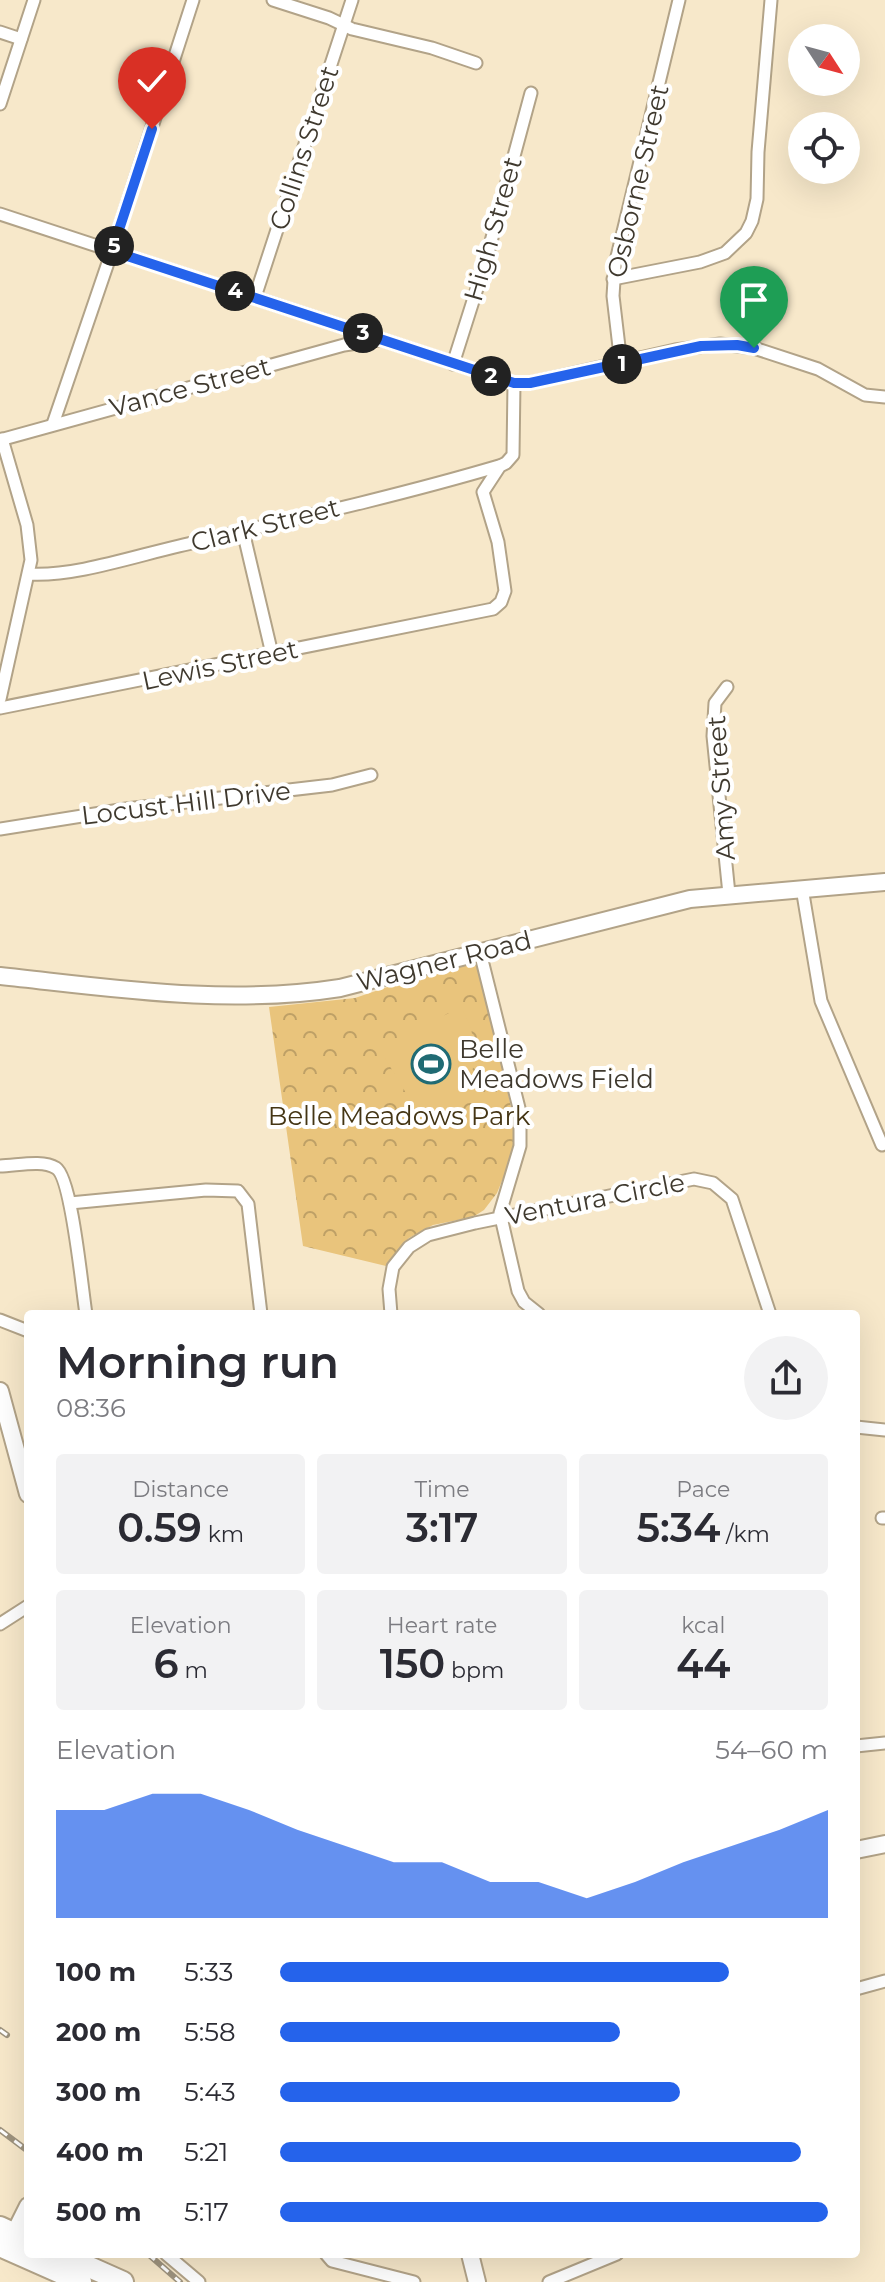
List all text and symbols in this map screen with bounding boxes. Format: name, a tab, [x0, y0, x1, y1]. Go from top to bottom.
north arrow	[788, 24, 860, 96]
map controls	[788, 24, 860, 184]
pin	[118, 47, 186, 129]
icon: check	[130, 59, 174, 103]
street label: Collins Street	[262, 62, 346, 234]
street label: Osborne Street	[600, 81, 676, 281]
button: locate	[788, 112, 860, 184]
street label: High Street	[457, 153, 529, 305]
pin: 5	[94, 226, 134, 266]
text: 5	[107, 232, 121, 259]
pin	[720, 266, 788, 348]
pin: 4	[215, 271, 255, 311]
text: 4	[227, 277, 243, 304]
icon: arrive	[732, 278, 776, 322]
pin: 3	[343, 313, 383, 353]
text: 3	[356, 319, 370, 346]
pin: 1	[602, 344, 642, 384]
street label: Vance Street	[106, 350, 274, 424]
text: 1	[618, 350, 626, 377]
pin: 2	[471, 356, 511, 396]
text: 2	[485, 362, 497, 389]
street label: Clark Street	[187, 491, 343, 559]
street label: Lewis Street	[139, 633, 301, 697]
street label: Amy Street	[700, 714, 742, 862]
street label: Locust Hill Drive	[80, 774, 292, 832]
street label: Wagner Road	[353, 924, 535, 998]
place label: Belle Meadows Field	[459, 1033, 654, 1095]
sports icon: Belle Meadows Field	[410, 1043, 452, 1085]
park label: Belle Meadows Park	[268, 1100, 531, 1132]
street label: Ventura Circle	[503, 1166, 687, 1232]
text: Morning run	[56, 1335, 339, 1389]
button: share	[744, 1336, 828, 1420]
text: 08:36	[56, 1392, 126, 1424]
text: Distance	[132, 1476, 229, 1503]
text: Time	[414, 1476, 470, 1503]
text: Pace	[676, 1476, 730, 1503]
text: 0.59	[117, 1503, 202, 1552]
text: 3:17	[406, 1503, 478, 1552]
text: 5:34	[637, 1503, 720, 1552]
text: km	[202, 1521, 244, 1548]
text: /km	[720, 1521, 770, 1548]
text: Elevation	[130, 1612, 232, 1639]
text: Heart rate	[387, 1612, 497, 1639]
text: kcal	[681, 1612, 725, 1639]
text: 6	[154, 1639, 179, 1688]
text: 150	[380, 1639, 445, 1688]
text: 44	[676, 1639, 730, 1688]
text: m	[179, 1657, 208, 1684]
text: bpm	[445, 1657, 504, 1684]
text: Elevation	[56, 1734, 176, 1766]
text: 54–60 m	[715, 1734, 828, 1766]
text: 100 m	[56, 1956, 136, 1988]
text: 5:33	[184, 1956, 233, 1988]
text: 200 m	[56, 2016, 141, 2048]
text: 5:58	[184, 2016, 236, 2048]
text: 300 m	[56, 2076, 141, 2108]
text: 5:43	[184, 2076, 236, 2108]
text: 400 m	[56, 2136, 144, 2168]
text: 5:21	[184, 2136, 228, 2168]
text: 500 m	[56, 2196, 141, 2228]
text: 5:17	[184, 2196, 229, 2228]

